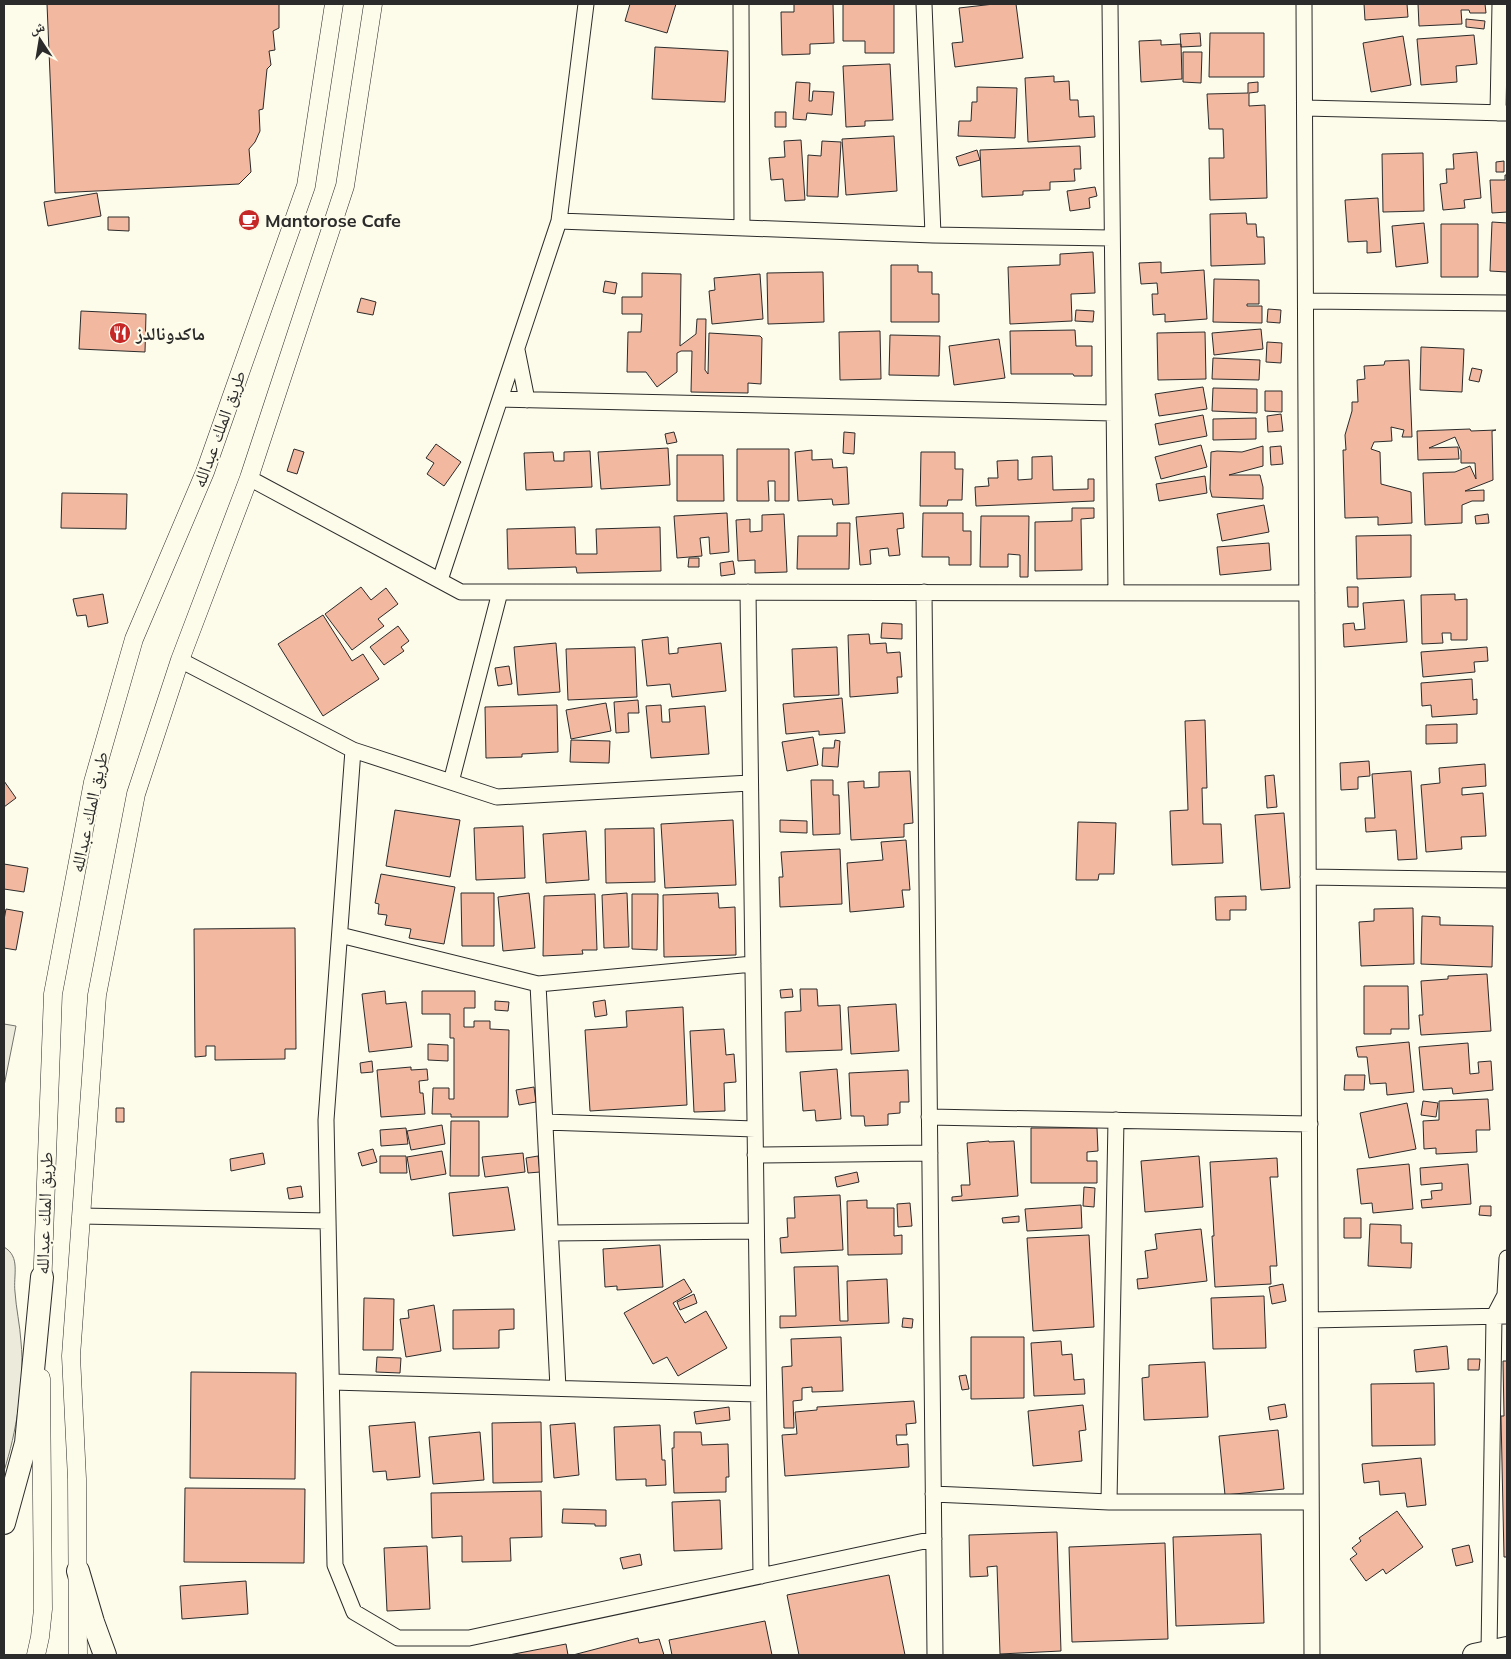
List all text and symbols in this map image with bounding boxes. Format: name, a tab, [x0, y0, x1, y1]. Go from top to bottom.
north arrow	[15, 15, 65, 65]
text: ش	[28, 17, 47, 38]
cafe icon: Mantorose Cafe	[237, 208, 261, 232]
place label: Mantorose Cafe	[265, 209, 401, 232]
restaurant icon: ماكدونالدز	[108, 321, 132, 345]
place label: ماكدونالدز	[135, 322, 205, 345]
street label: طريق الملك عبدالله	[187, 367, 251, 491]
street label: طريق الملك عبدالله	[65, 749, 113, 875]
street label: طريق الملك عبدالله	[30, 1151, 58, 1275]

